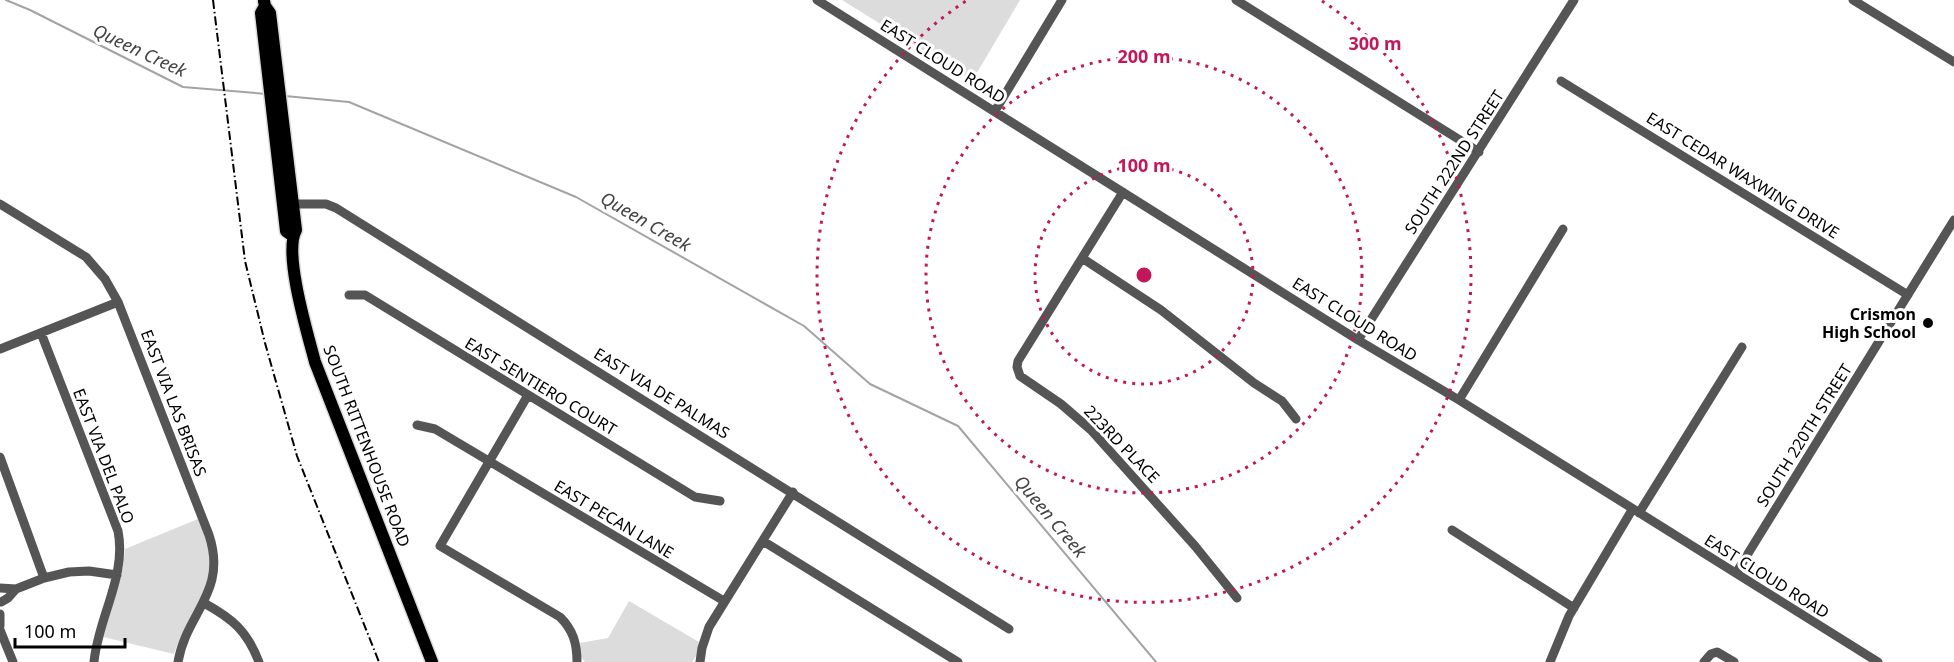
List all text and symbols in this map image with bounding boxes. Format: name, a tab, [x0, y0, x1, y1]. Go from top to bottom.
street label: EAST CLOUD ROAD	[876, 14, 1010, 108]
water label: Queen Creek	[89, 18, 192, 83]
text: 300 m	[1348, 31, 1402, 55]
text: 200 m	[1117, 44, 1171, 68]
street label: SOUTH 222ND STREET	[1399, 86, 1509, 238]
street label: EAST CEDAR WAXWING DRIVE	[1642, 106, 1844, 244]
text: 100 m	[1117, 153, 1171, 177]
water label: Queen Creek	[596, 185, 697, 257]
centre of rings	[1134, 265, 1154, 285]
street label: EAST CLOUD ROAD	[1288, 272, 1422, 366]
place label: Crismon High School	[1822, 303, 1916, 343]
marker: Crismon High School	[1921, 316, 1935, 330]
street label: EAST VIA LAS BRISAS	[136, 326, 212, 480]
street label: EAST SENTIERO COURT	[461, 332, 621, 440]
street label: SOUTH RITTENHOUSE ROAD	[318, 342, 416, 550]
street label: EAST VIA DE PALMAS	[590, 342, 734, 444]
street label: SOUTH 220TH STREET	[1751, 359, 1857, 511]
street label: EAST VIA DEL PALO	[68, 385, 140, 527]
street label: 223RD PLACE	[1079, 400, 1165, 488]
water label: Queen Creek	[1009, 470, 1093, 563]
street label: EAST PECAN LANE	[550, 475, 678, 563]
street label: EAST CLOUD ROAD	[1700, 529, 1834, 623]
scale bar	[15, 611, 124, 649]
text: 100 m	[24, 619, 76, 643]

